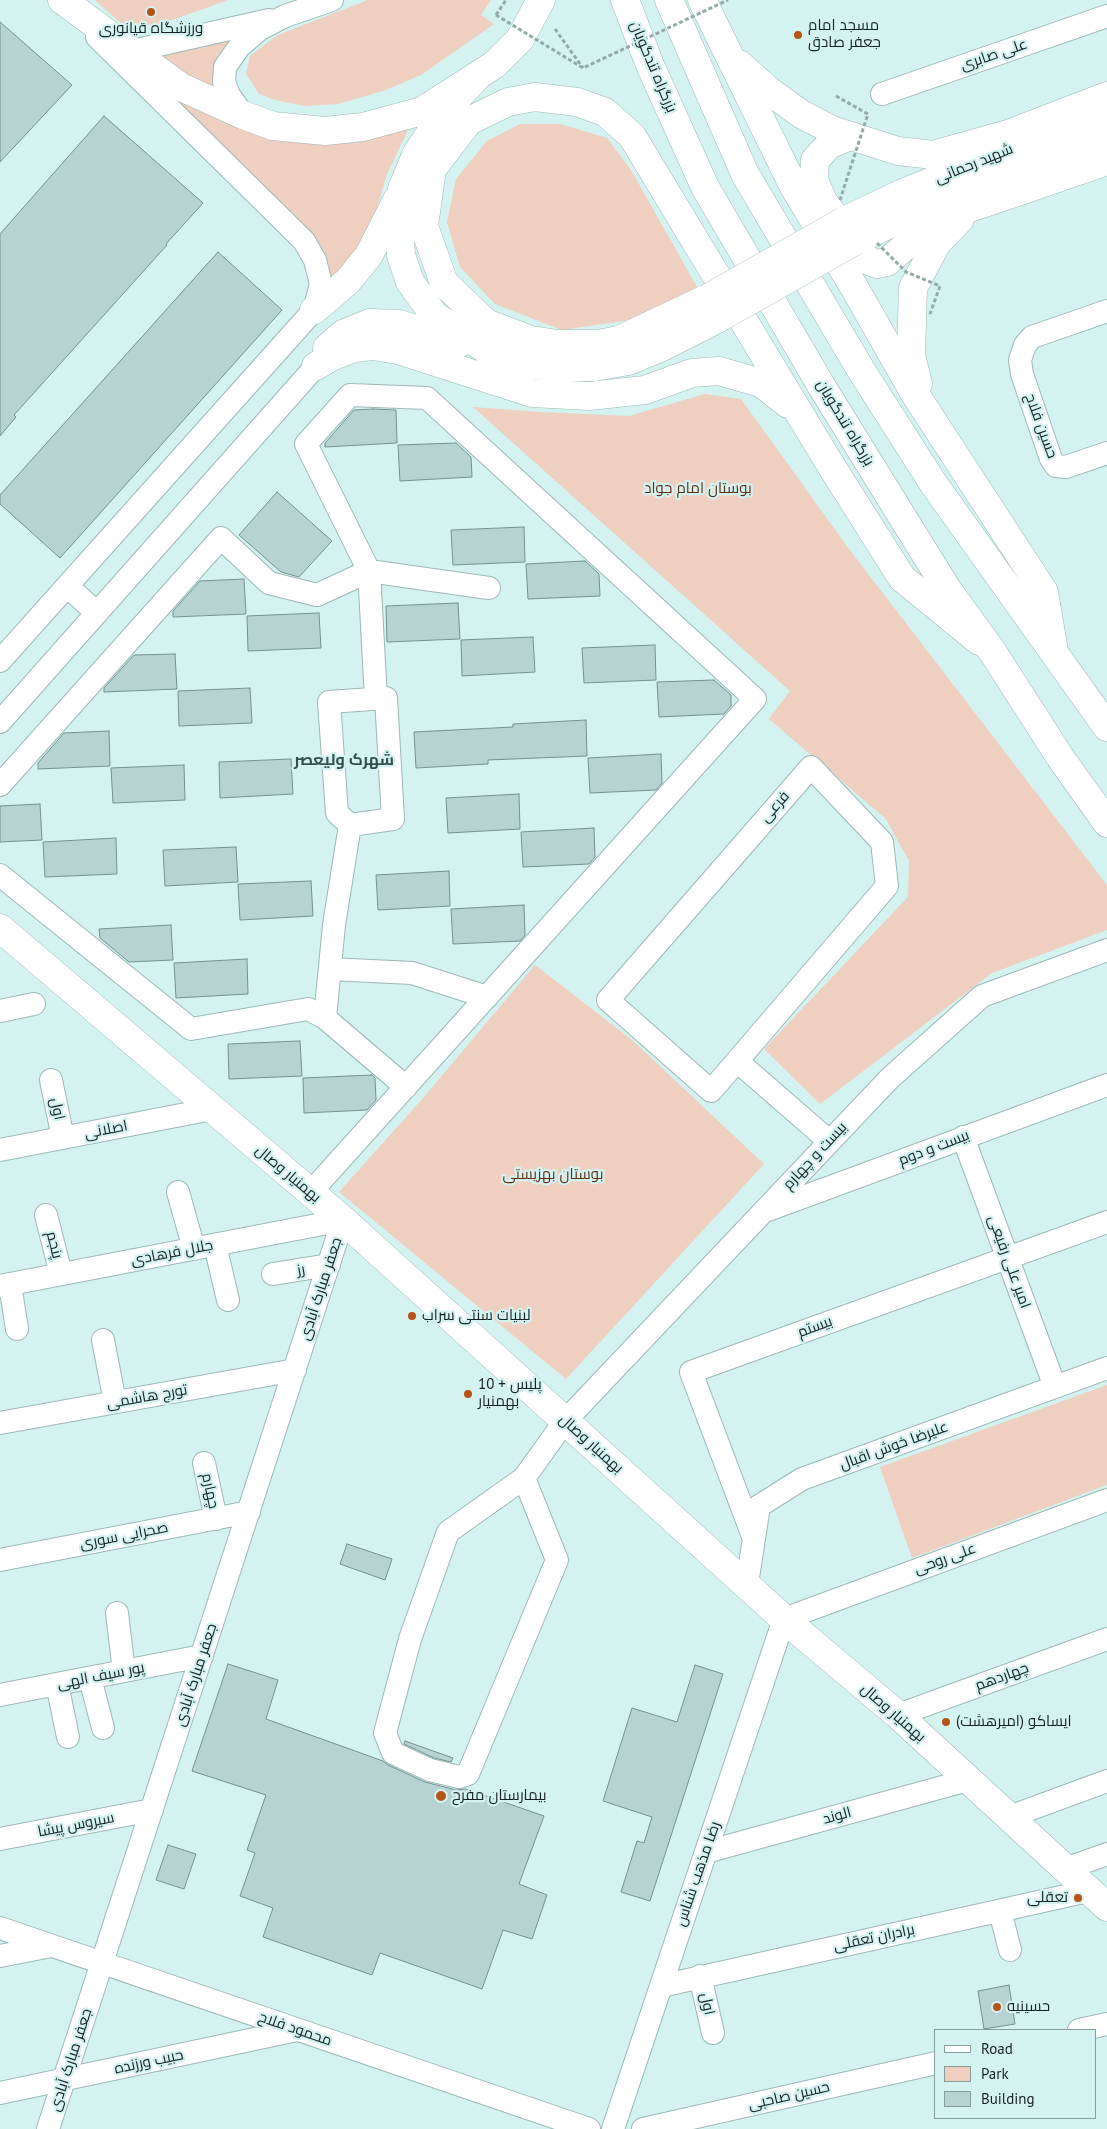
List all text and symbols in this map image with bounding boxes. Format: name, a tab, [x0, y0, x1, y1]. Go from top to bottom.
marker: ورزشگاه قیانوری	[145, 6, 157, 18]
place label: مسجد امام جعفر صادق	[808, 17, 881, 52]
street label: بزرگراه تندگویان	[626, 19, 680, 115]
place label: ورزشگاه قیانوری	[99, 20, 203, 38]
marker: مسجد امام جعفر صادق	[792, 29, 804, 41]
street label: علی صابری	[958, 35, 1030, 75]
street label: شهید رحمانی	[932, 140, 1016, 188]
street label: بزرگراه تندگویان	[812, 377, 878, 469]
street label: حسین فلاح	[1021, 391, 1061, 461]
park label: بوستان امام جواد	[644, 480, 752, 498]
district label: شهرک ولیعصر	[294, 750, 394, 770]
street label: فرعی	[756, 788, 794, 826]
street label: اول	[46, 1096, 68, 1122]
street label: اصلانی	[83, 1117, 129, 1143]
street label: بیست و چهارم	[779, 1119, 851, 1193]
street label: بیست و دوم	[896, 1126, 972, 1170]
street label: بهمنیار وصال	[252, 1141, 324, 1207]
park label: بوستان بهزیستی	[503, 1166, 603, 1184]
street label: امیر علی رفیعی	[984, 1213, 1034, 1311]
street label: پنجم	[42, 1230, 66, 1260]
street label: جعفر مبارک آبادی	[296, 1235, 346, 1343]
street label: جلال فرهادی	[130, 1236, 214, 1270]
street label: رز	[296, 1260, 306, 1280]
place label: لبنیات سنتی سراب	[422, 1307, 531, 1325]
marker: لبنیات سنتی سراب	[406, 1310, 418, 1322]
street label: بیستم	[795, 1312, 835, 1342]
place label: پلیس + 10 بهمنیار	[478, 1376, 542, 1411]
street label: تورج هاشمی	[105, 1381, 189, 1413]
marker: پلیس + 10 بهمنیار	[462, 1388, 474, 1400]
street label: بهمنیار وصال	[555, 1411, 627, 1477]
street label: علیرضا خوش اقبال	[837, 1418, 951, 1474]
street label: چهارم	[197, 1472, 223, 1510]
street label: صحرایی سوری	[78, 1519, 170, 1553]
street label: علی روحی	[912, 1540, 978, 1578]
street label: جعفر مبارک آبادی	[171, 1621, 221, 1729]
street label: پور سیف الهی	[56, 1659, 146, 1693]
street label: چهاردهم	[973, 1659, 1031, 1695]
street label: بهمنیار وصال	[857, 1680, 929, 1746]
place label: ایساکو (امیرهشت)	[956, 1713, 1071, 1731]
marker: ایساکو (امیرهشت)	[940, 1716, 952, 1728]
place label: بیمارستان مفرح	[452, 1787, 547, 1805]
marker: بیمارستان مفرح	[434, 1789, 448, 1803]
street label: الوند	[821, 1804, 853, 1828]
street label: سیروس پیشا	[36, 1809, 116, 1841]
street label: رضا مذهب شناس	[672, 1819, 724, 1929]
place label: تعقلی	[1027, 1889, 1068, 1907]
marker: تعقلی	[1072, 1892, 1084, 1904]
street label: برادران تعقلی	[832, 1921, 916, 1955]
street label: اول	[696, 1991, 718, 2017]
place label: حسینیه	[1007, 1998, 1050, 2016]
marker: حسینیه	[991, 2001, 1003, 2013]
street label: جعفر مبارک آبادی	[46, 2006, 96, 2114]
street label: محمود فلاح	[256, 2008, 334, 2050]
legend	[934, 2029, 1097, 2119]
text: Road	[981, 2039, 1013, 2058]
street label: حبیب ورزنده	[113, 2046, 185, 2078]
text: Park	[981, 2064, 1009, 2083]
street label: حسین صاحبی	[747, 2078, 831, 2114]
text: Building	[981, 2089, 1035, 2108]

